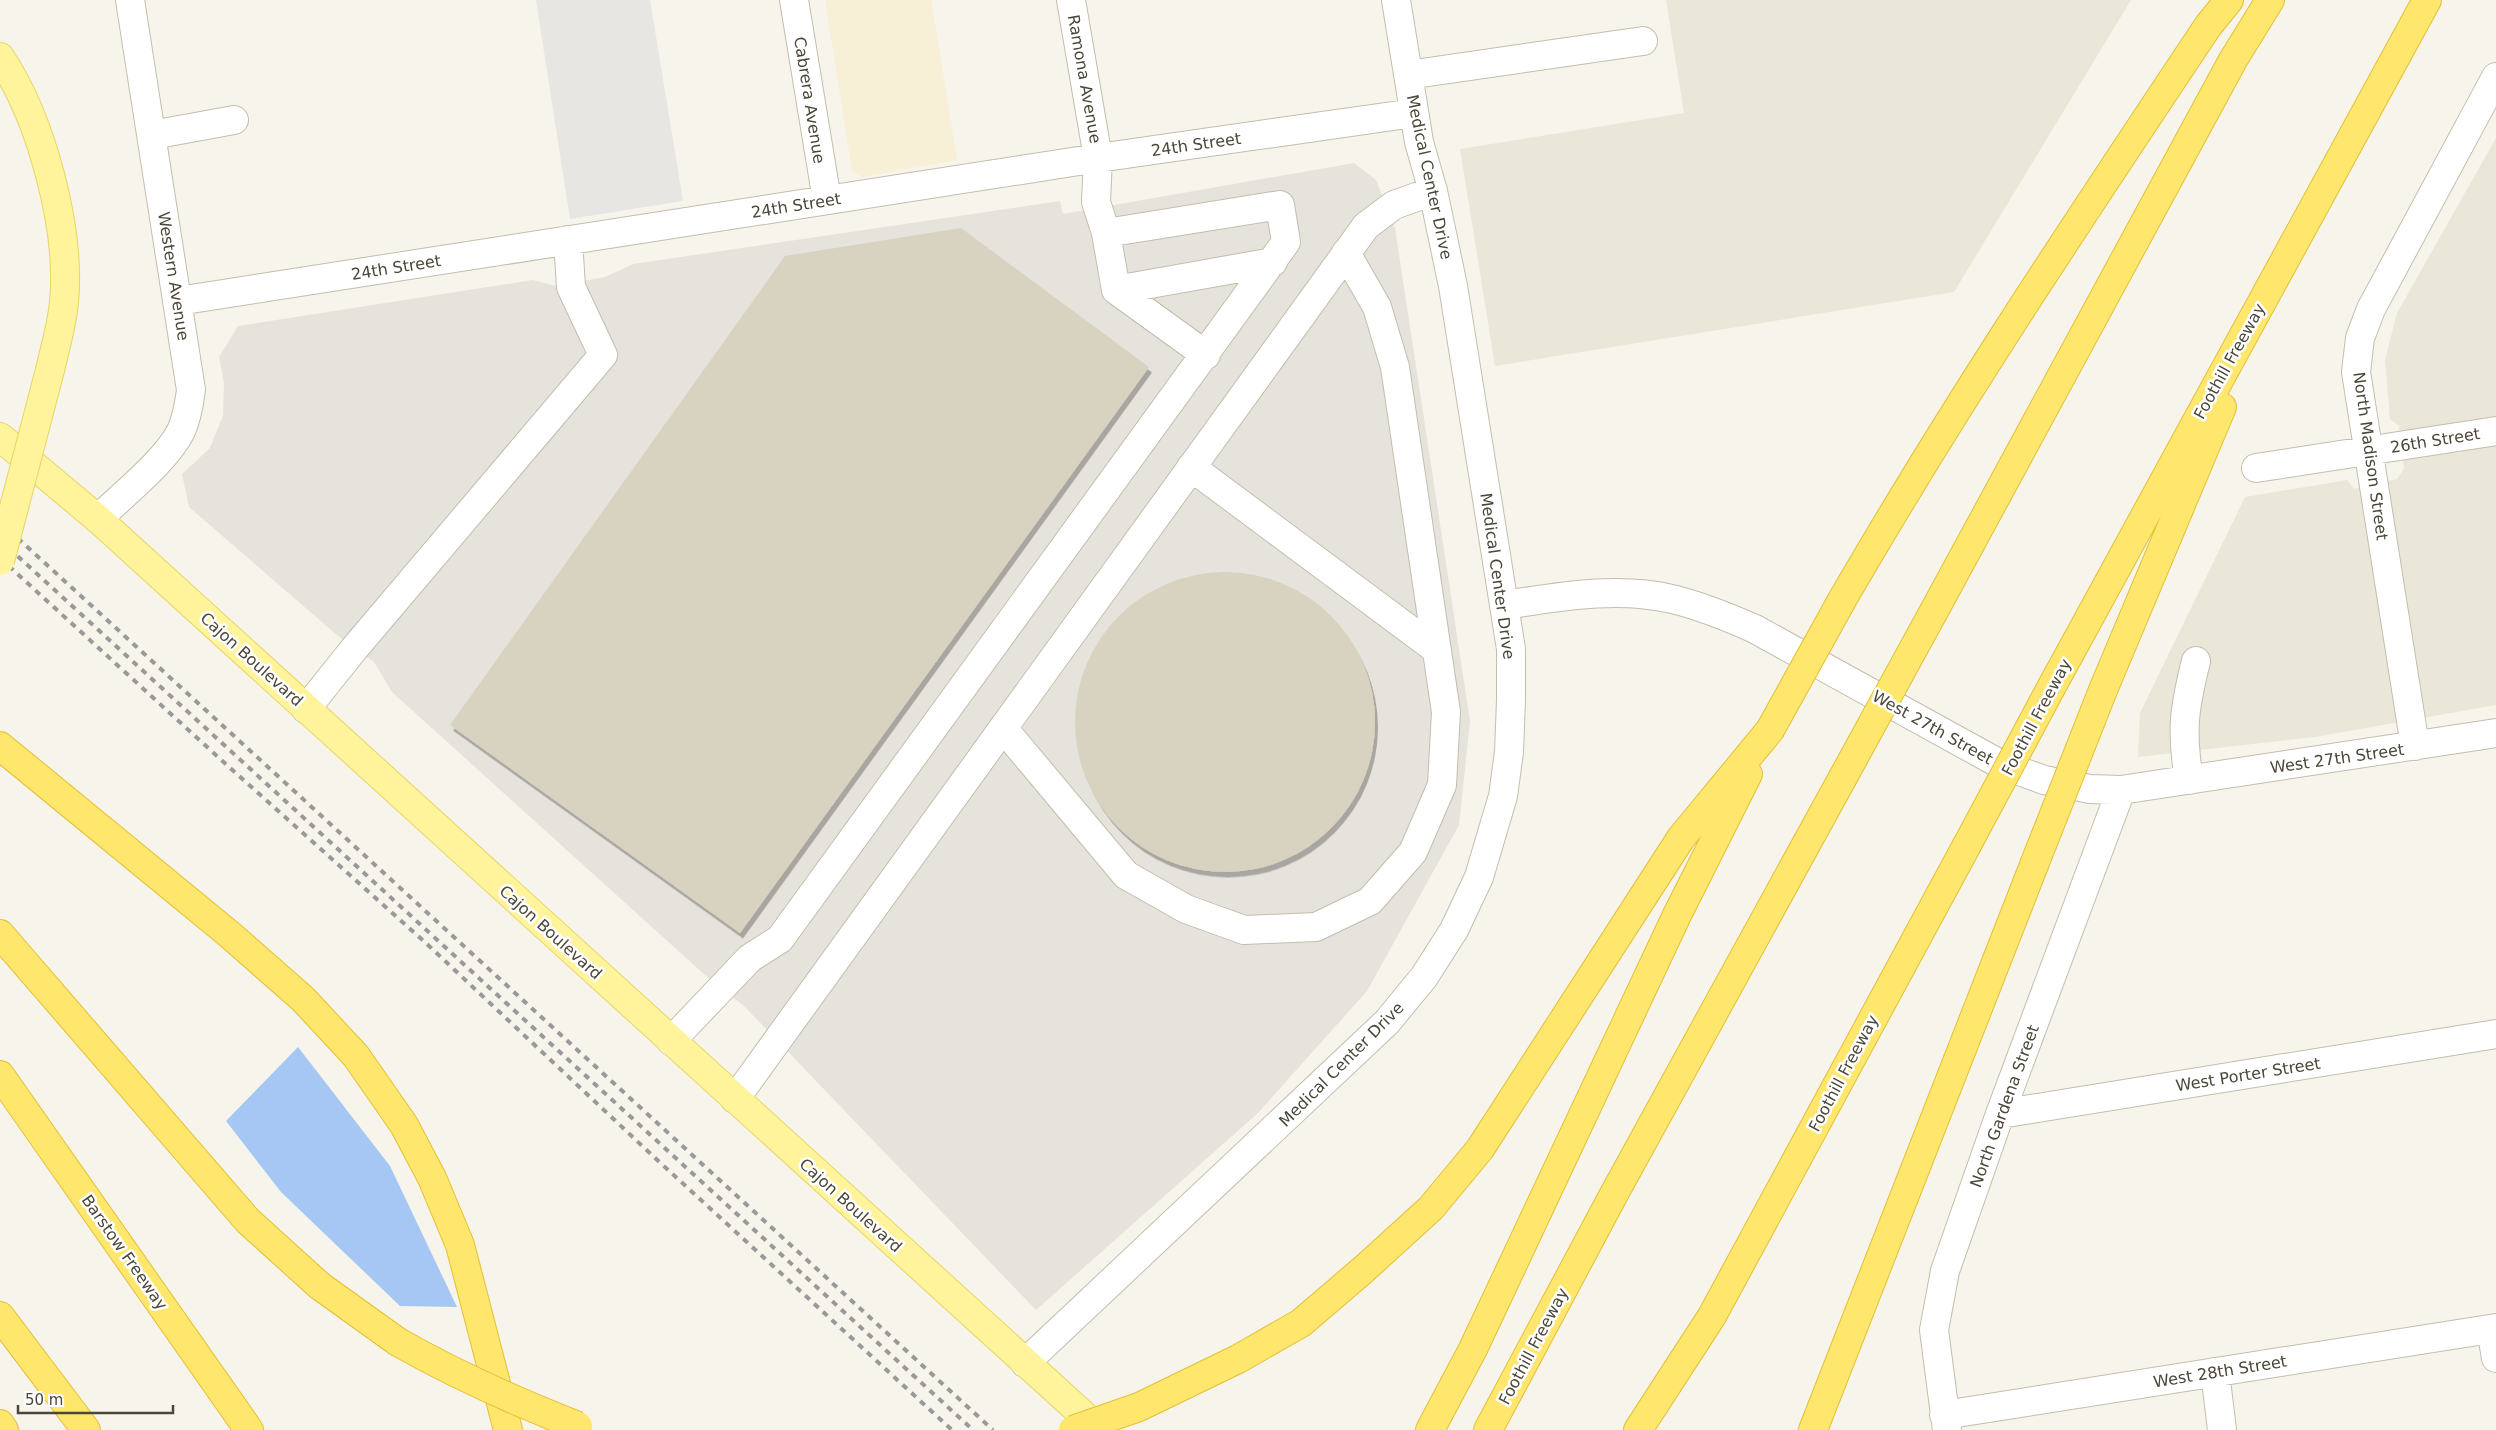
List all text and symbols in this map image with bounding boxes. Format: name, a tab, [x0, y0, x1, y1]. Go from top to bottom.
street label: Ramona Avenue	[1064, 13, 1105, 145]
street label: Cabrera Avenue	[790, 35, 829, 165]
street label: Medical Center Drive	[1403, 93, 1456, 261]
street label: 24th Street	[1150, 129, 1242, 160]
street label: 24th Street	[750, 189, 842, 222]
street label: Western Avenue	[154, 210, 193, 342]
street label: 24th Street	[350, 251, 442, 284]
street label: Foothill Freeway	[2190, 300, 2269, 422]
street label: North Madison Street	[2349, 371, 2392, 542]
street label: 26th Street	[2389, 424, 2481, 457]
street label: Medical Center Drive	[1476, 492, 1519, 661]
street label: Cajon Boulevard	[196, 608, 307, 710]
street label: Foothill Freeway	[1998, 656, 2075, 779]
street label: West 27th Street	[1869, 686, 1996, 768]
street label: West 27th Street	[2269, 740, 2405, 777]
street label: Cajon Boulevard	[495, 881, 606, 983]
street label: Medical Center Drive	[1275, 998, 1407, 1130]
street label: Foothill Freeway	[1805, 1012, 1882, 1135]
street label: North Gardena Street	[1966, 1022, 2043, 1190]
street label: West Porter Street	[2174, 1054, 2322, 1095]
street label: Cajon Boulevard	[795, 1154, 906, 1256]
street label: Barstow Freeway	[78, 1191, 171, 1314]
street label: Foothill Freeway	[1495, 1285, 1572, 1408]
street label: West 28th Street	[2152, 1352, 2288, 1391]
scale bar	[18, 1382, 172, 1414]
text: 50 m	[25, 1391, 63, 1409]

